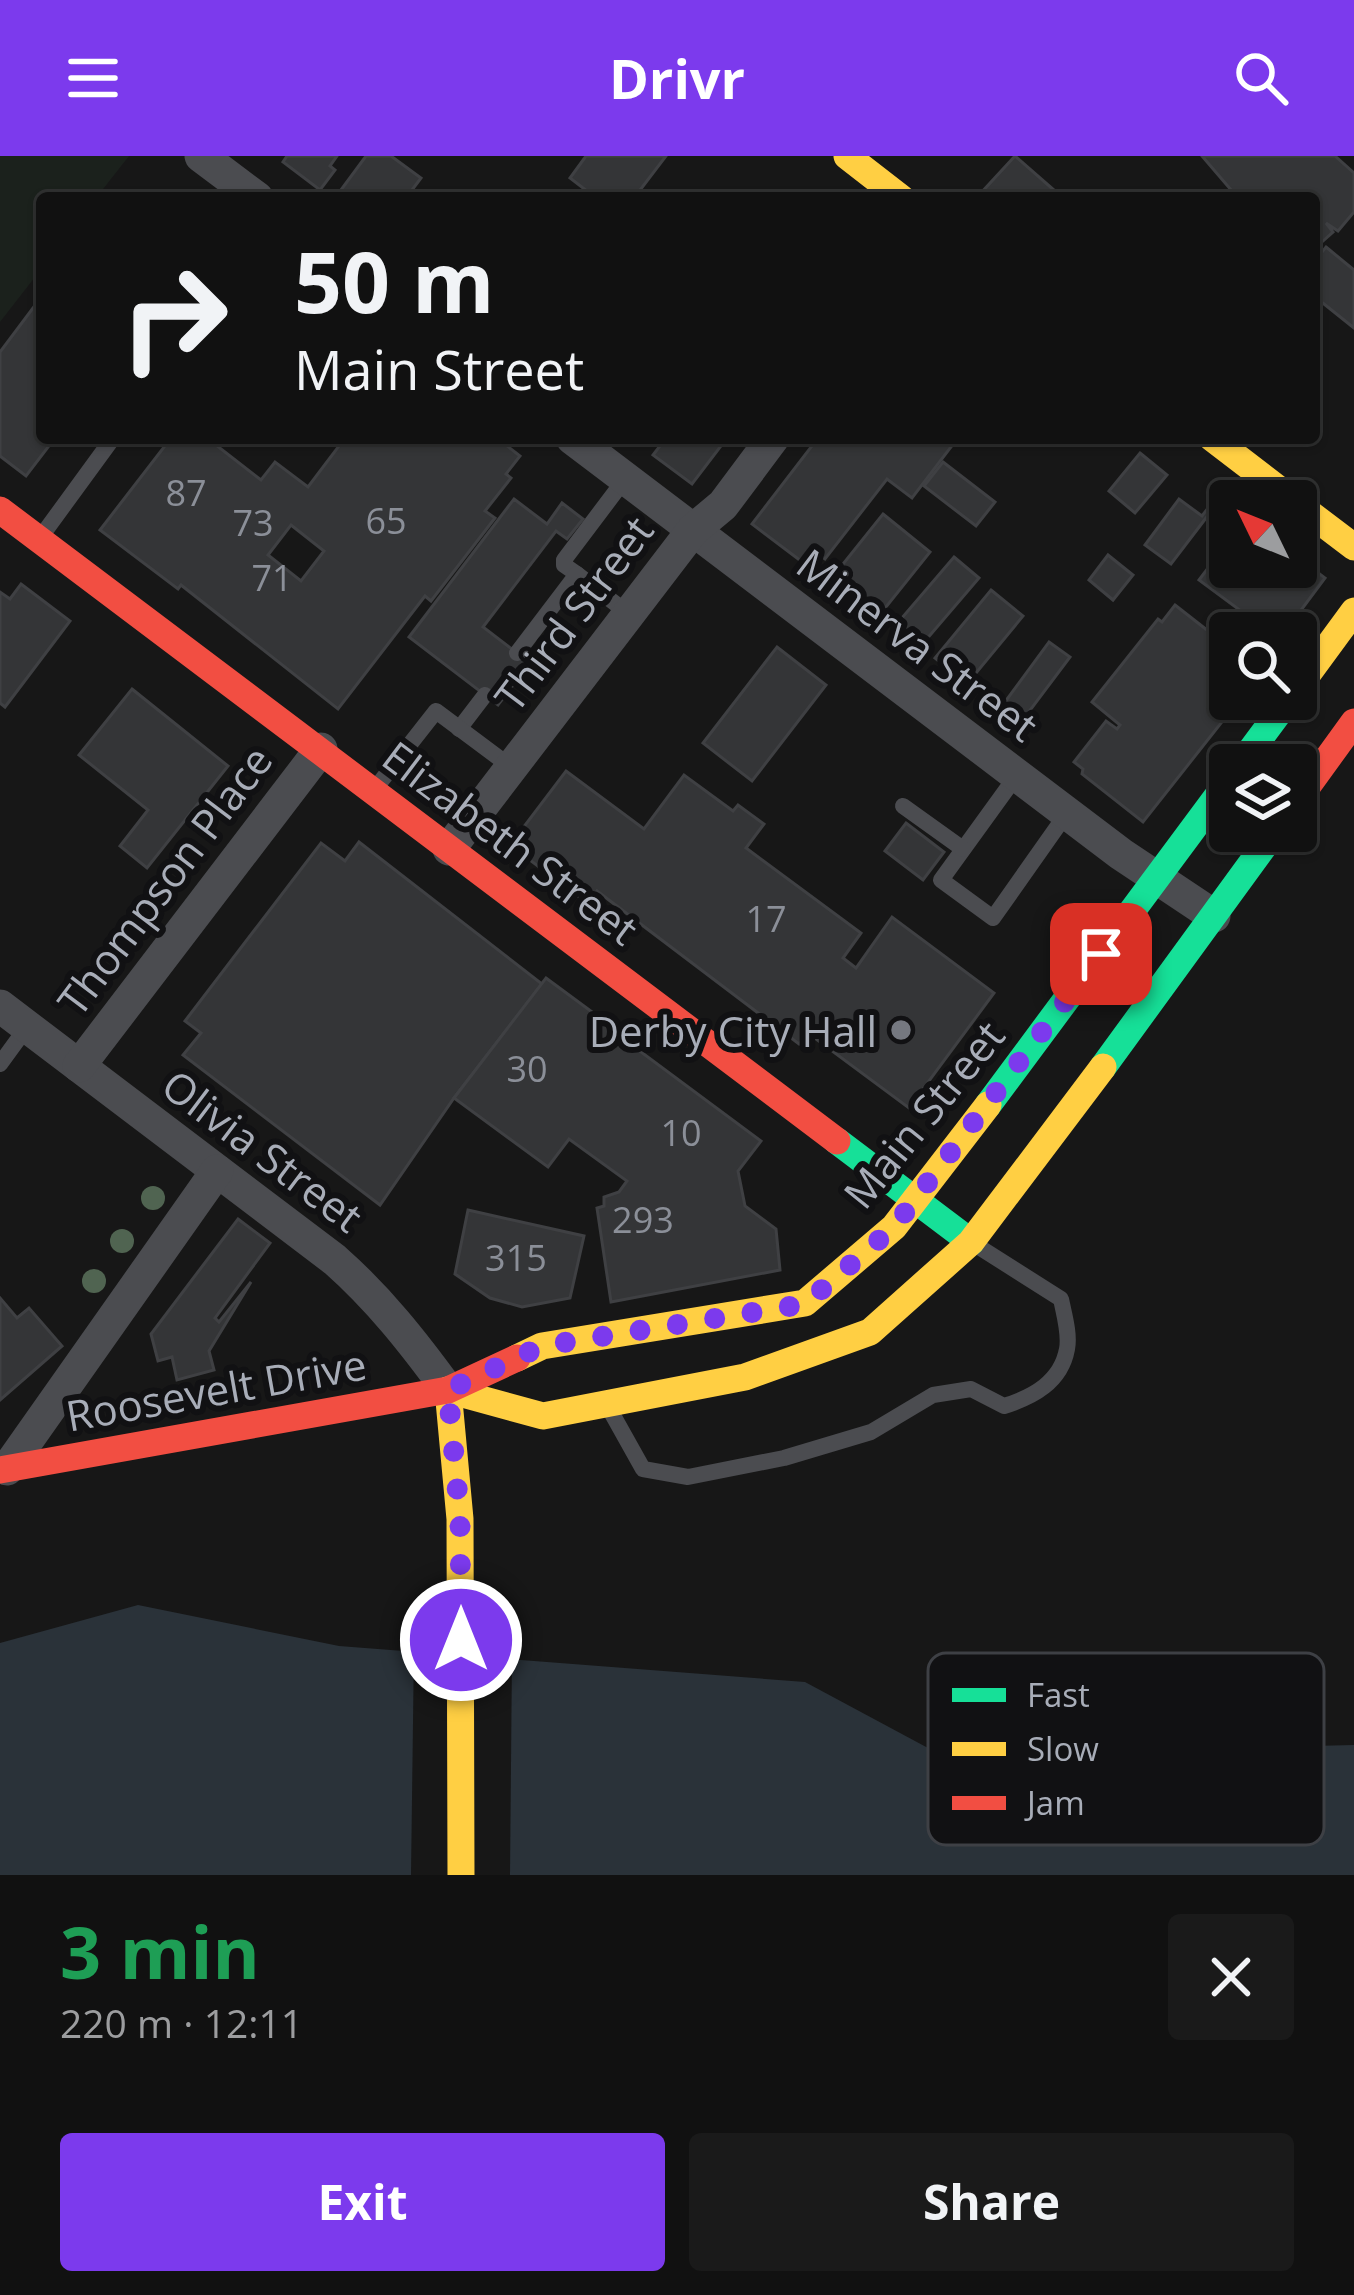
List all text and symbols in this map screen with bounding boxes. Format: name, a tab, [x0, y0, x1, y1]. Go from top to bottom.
text: Drivr	[609, 41, 745, 115]
icon: menu	[60, 45, 126, 111]
icon: search	[1228, 45, 1294, 111]
text: 50 m	[294, 223, 494, 338]
icon: right	[96, 240, 252, 396]
text: Main Street	[294, 332, 584, 406]
house number: 87	[165, 468, 207, 517]
north arrow	[1209, 480, 1317, 588]
map controls	[1209, 480, 1317, 852]
house number: 65	[365, 496, 407, 545]
house number: 73	[232, 498, 274, 547]
street label: Third Street	[481, 504, 665, 722]
street label: Minerva Street	[786, 535, 1050, 753]
house number: 71	[251, 553, 293, 602]
button: search	[1209, 612, 1317, 720]
street label: Elizabeth Street	[372, 727, 650, 957]
street label: Thompson Place	[44, 734, 284, 1026]
button: layers	[1209, 744, 1317, 852]
house number: 17	[745, 894, 787, 943]
pin	[1050, 903, 1152, 1005]
icon: arrive	[1068, 921, 1134, 987]
place label: Derby City Hall	[589, 1002, 877, 1059]
street label: Main Street	[830, 1008, 1016, 1220]
marker: Derby City Hall	[888, 1017, 914, 1043]
house number: 30	[506, 1044, 548, 1093]
street label: Olivia Street	[151, 1056, 375, 1244]
house number: 10	[660, 1108, 702, 1157]
house number: 293	[612, 1195, 674, 1244]
house number: 315	[485, 1233, 547, 1282]
street label: Roosevelt Drive	[61, 1335, 371, 1443]
position arrow	[398, 1577, 524, 1703]
legend	[928, 1653, 1324, 1845]
text: Fast	[1027, 1672, 1090, 1717]
text: Slow	[1027, 1726, 1099, 1771]
text: Jam	[1024, 1780, 1085, 1825]
text: 3 min	[60, 1902, 260, 2000]
button: close	[1168, 1914, 1294, 2040]
text: 220 m · 12:11	[60, 1996, 303, 2049]
button: Exit	[60, 2133, 665, 2271]
button: Share	[689, 2133, 1294, 2271]

